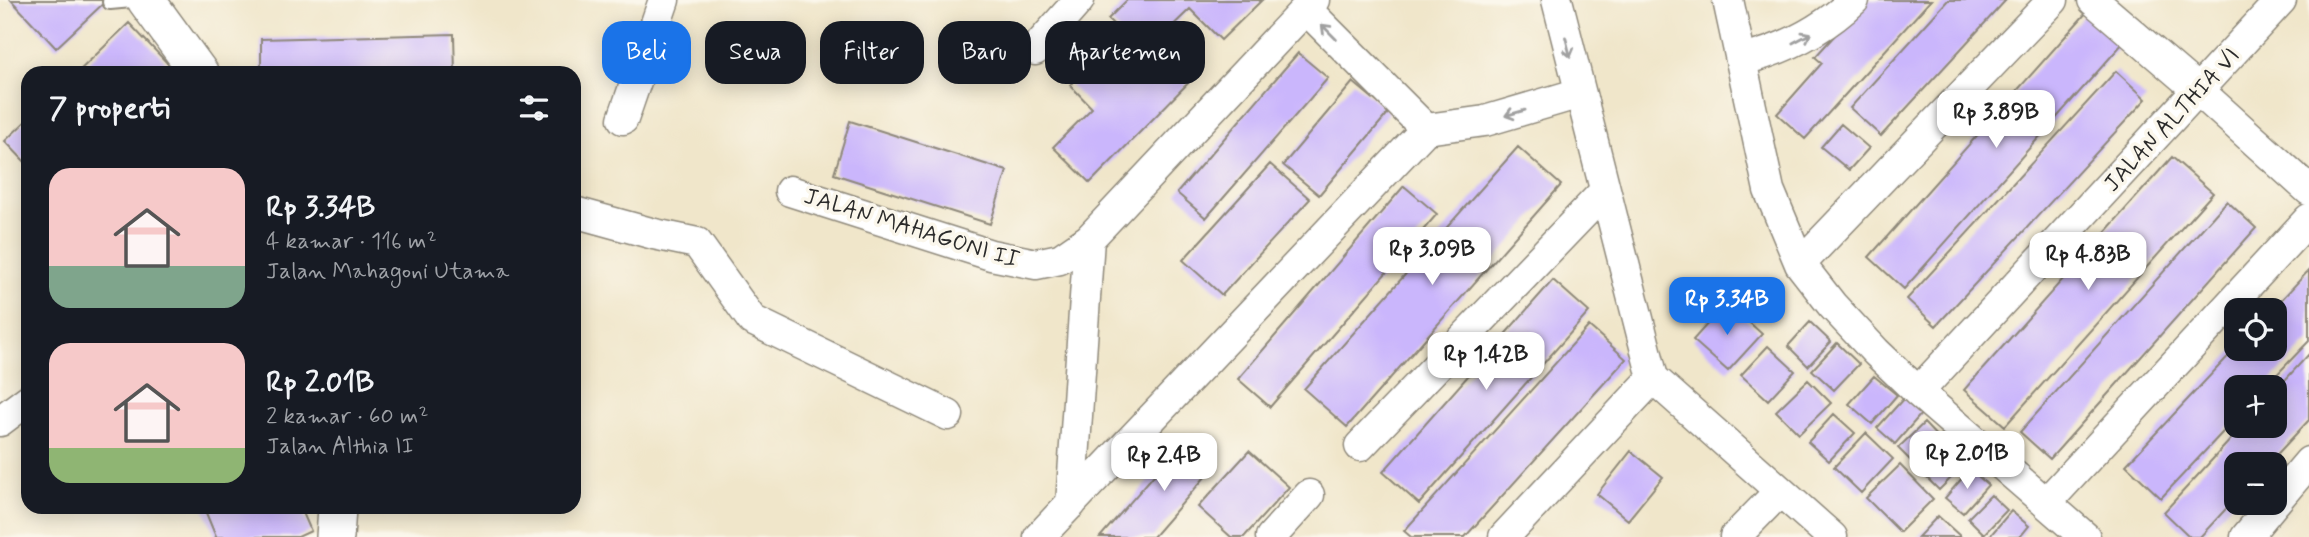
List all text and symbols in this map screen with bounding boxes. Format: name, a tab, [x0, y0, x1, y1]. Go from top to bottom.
chip: Beli	[602, 21, 691, 84]
chip: Sewa	[705, 21, 806, 84]
chip: Filter	[820, 21, 924, 84]
chip: Baru	[938, 21, 1031, 84]
chip: Apartemen	[1045, 21, 1205, 84]
one-way arrow	[1321, 24, 1338, 41]
one-way arrow	[1792, 31, 1812, 45]
one-way arrow	[1562, 35, 1575, 58]
street label: JALAN ALTHIA VI	[2098, 42, 2247, 199]
text: 7 properti	[49, 89, 170, 128]
icon: filters	[515, 89, 553, 127]
pin: Rp 3.89B	[1924, 90, 2068, 150]
text: Rp 3.89B	[1953, 98, 2039, 128]
one-way arrow	[1504, 107, 1526, 120]
street label: JALAN MAHAGONI II	[800, 182, 1023, 276]
text: Rp 3.34B	[266, 188, 375, 227]
icon: home	[105, 196, 189, 280]
text: 4 kamar · 116 m²	[266, 227, 437, 257]
pin: Rp 3.09B	[1360, 228, 1504, 287]
pin: Rp 4.83B	[2016, 232, 2160, 292]
text: Rp 3.09B	[1389, 235, 1475, 265]
text: Rp 4.83B	[2045, 240, 2131, 270]
text: Jalan Mahagoni Utama	[266, 257, 509, 287]
pin: Rp 3.34B	[1655, 278, 1799, 337]
text: Rp 3.34B	[1685, 285, 1769, 315]
map controls	[2224, 298, 2287, 515]
button: locate	[2224, 298, 2287, 361]
pin: Rp 1.42B	[1414, 332, 1558, 392]
text: Rp 1.42B	[1444, 340, 1528, 370]
text: Rp 2.01B	[266, 363, 374, 402]
icon: home	[105, 371, 189, 455]
button: +	[2224, 375, 2287, 438]
text: 2 kamar · 60 m²	[266, 402, 428, 432]
text: Jalan Althia II	[266, 432, 414, 462]
pin: Rp 2.01B	[1895, 432, 2039, 491]
pin: Rp 2.4B	[1099, 434, 1229, 493]
text: Rp 2.01B	[1925, 439, 2009, 469]
text: Rp 2.4B	[1127, 441, 1201, 471]
button: −	[2224, 452, 2287, 515]

